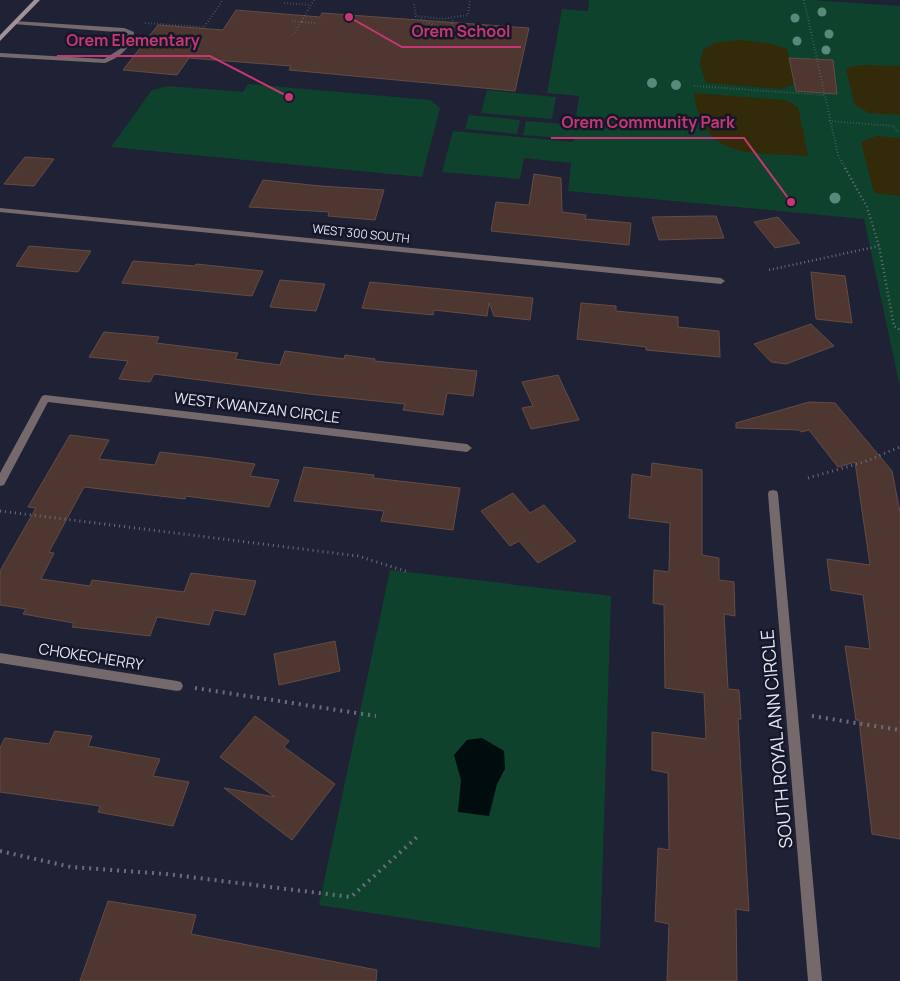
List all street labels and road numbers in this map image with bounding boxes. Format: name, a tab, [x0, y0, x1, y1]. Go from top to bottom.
street label: WEST 300 SOUTH	[311, 220, 411, 247]
street label: WEST KWANZAN CIRCLE	[173, 387, 341, 428]
street label: SOUTH ROYAL ANN CIRCLE	[754, 629, 798, 849]
street label: CHOKECHERRY	[37, 638, 146, 675]

